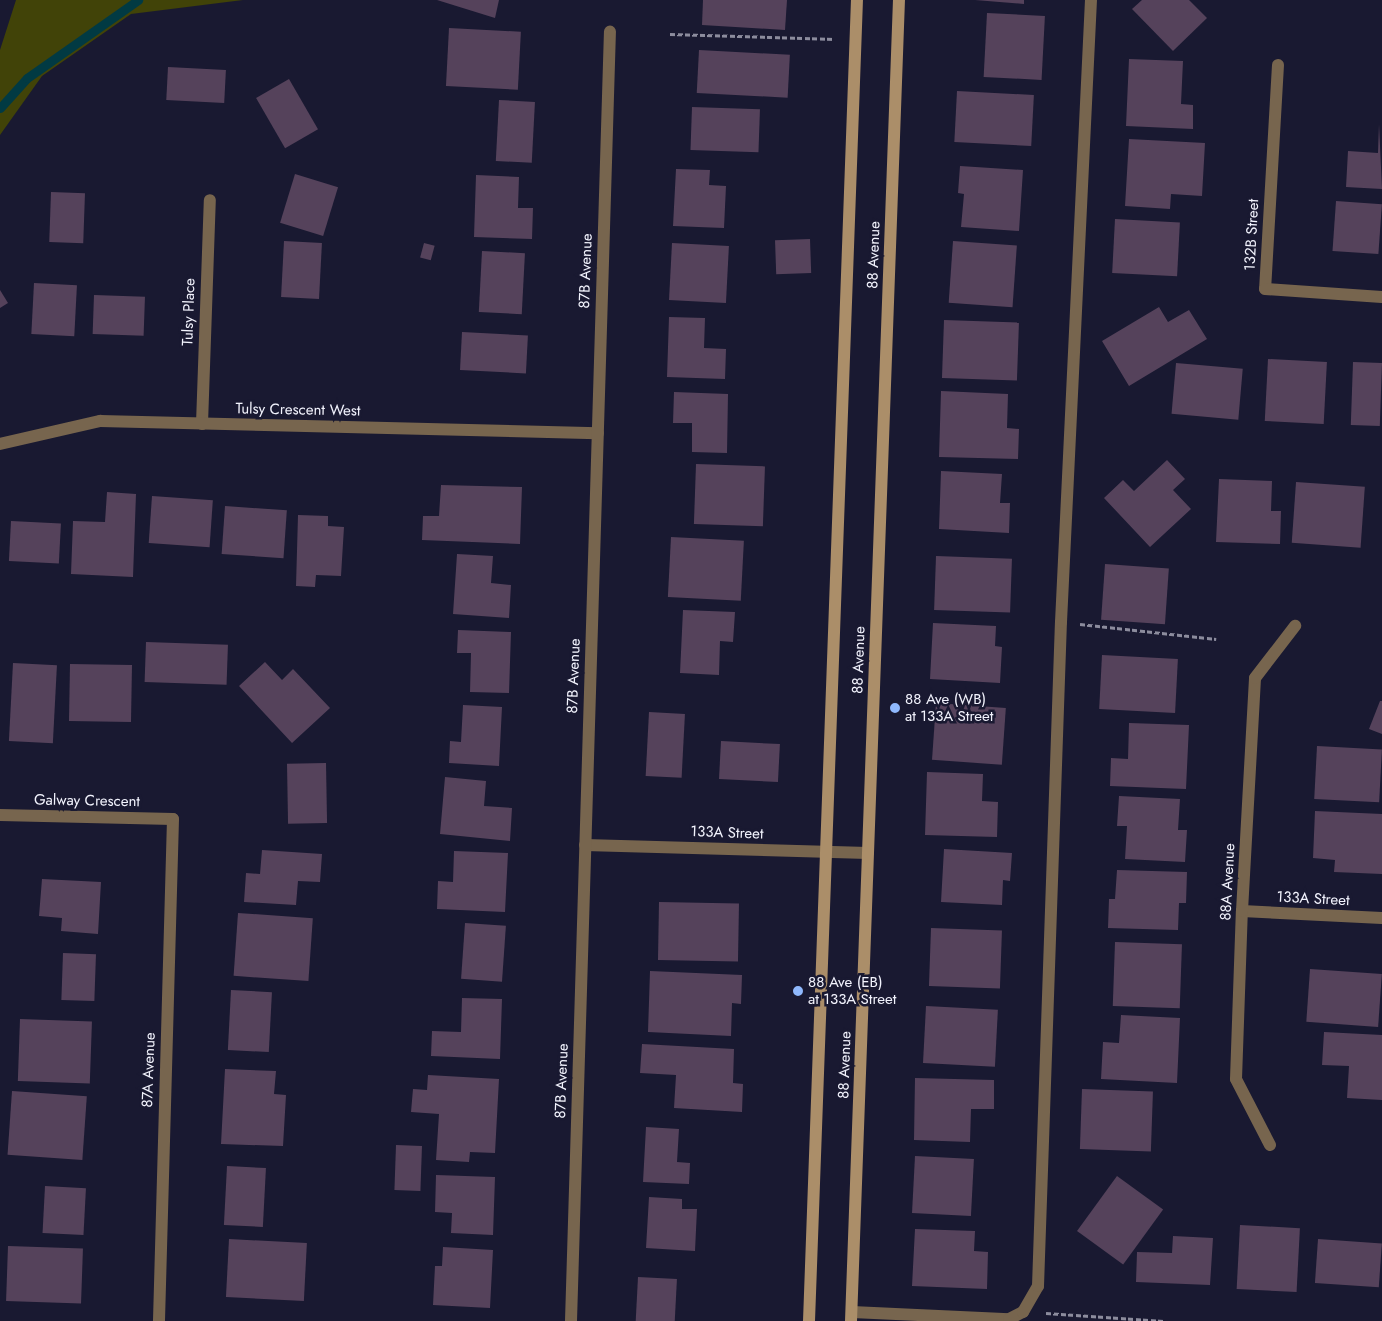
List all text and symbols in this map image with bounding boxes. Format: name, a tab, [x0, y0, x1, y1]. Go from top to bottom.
street label: 132B Street	[1241, 199, 1263, 271]
street label: 88 Avenue	[864, 221, 884, 289]
street label: 87B Avenue	[576, 233, 596, 309]
street label: Tulsy Place	[179, 278, 199, 346]
street label: Tulsy Crescent West	[235, 400, 361, 420]
street label: 88 Avenue	[849, 626, 869, 694]
street label: 87B Avenue	[564, 638, 584, 714]
place label: 88 Ave (WB) at 133A Street	[905, 690, 993, 725]
marker: 88 Ave (WB) at 133A Street	[889, 702, 901, 714]
street label: Galway Crescent	[34, 791, 140, 811]
street label: 133A Street	[690, 823, 764, 843]
street label: 88A Avenue	[1217, 843, 1239, 921]
street label: 133A Street	[1276, 888, 1350, 910]
place label: 88 Ave (EB) at 133A Street	[808, 973, 896, 1008]
marker: 88 Ave (EB) at 133A Street	[792, 985, 804, 997]
street label: 88 Avenue	[835, 1031, 855, 1099]
street label: 87A Avenue	[139, 1032, 159, 1108]
street label: 87B Avenue	[552, 1043, 572, 1119]

